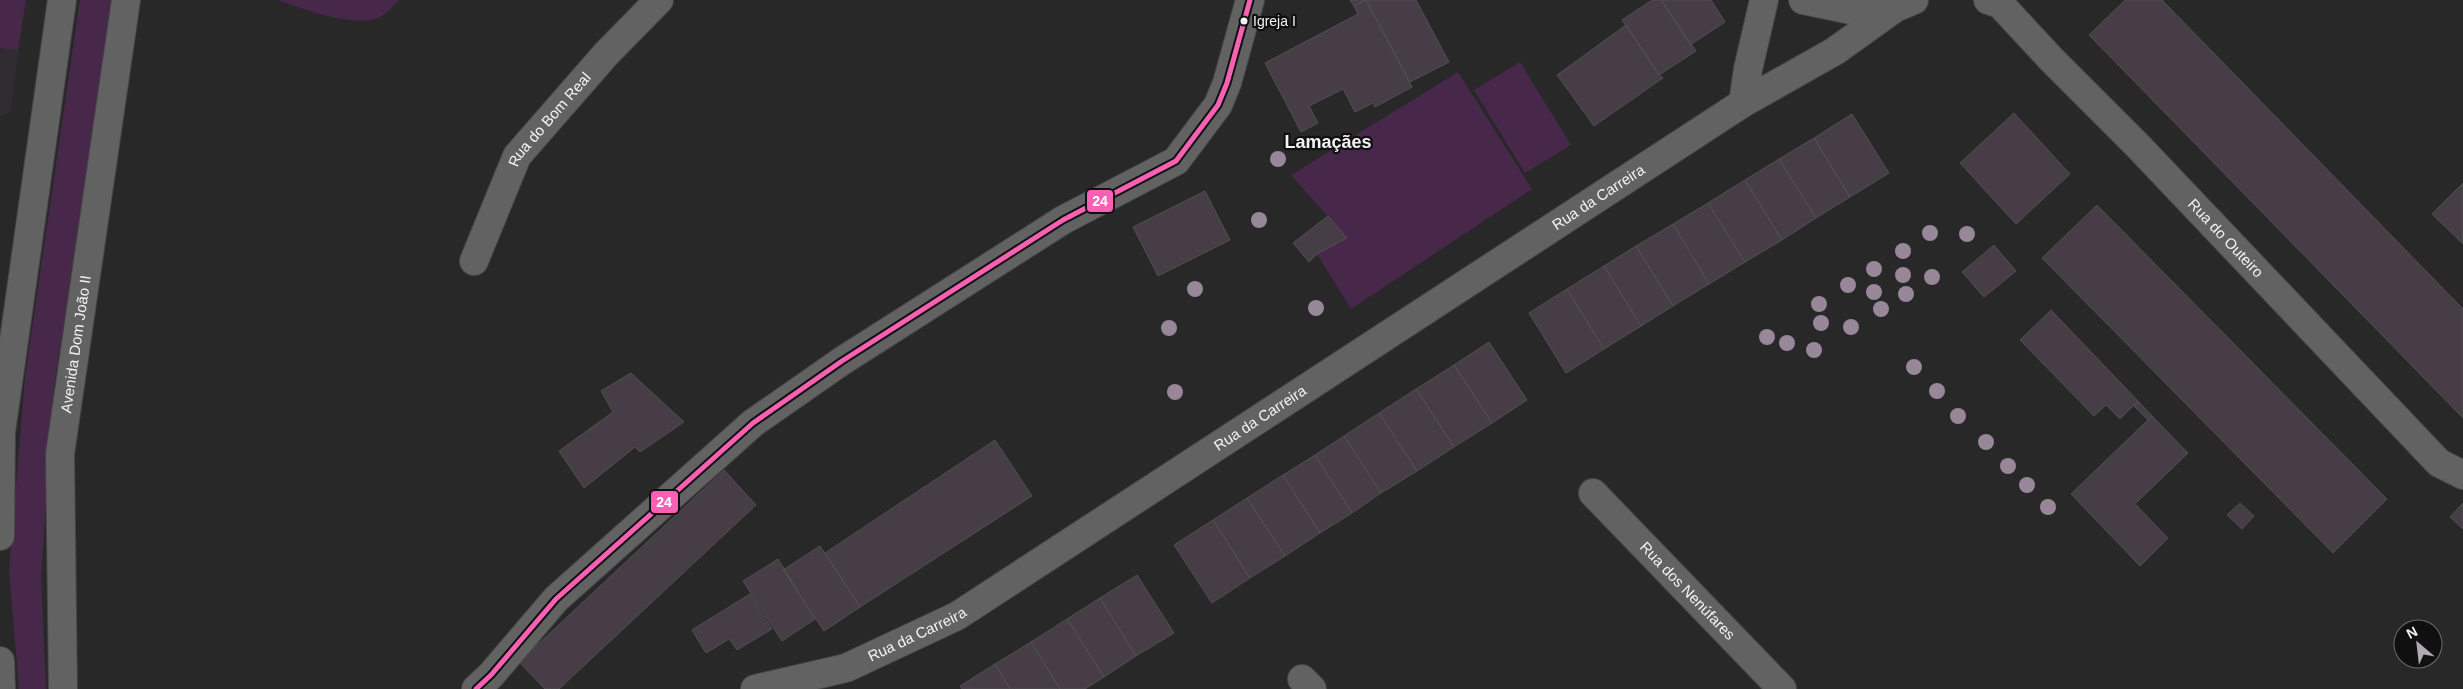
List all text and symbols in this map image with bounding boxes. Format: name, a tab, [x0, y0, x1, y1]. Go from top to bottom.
place label: Igreja I	[1253, 13, 1296, 29]
marker: Igreja I	[1239, 16, 1249, 26]
street label: Rua do Bom Real	[505, 69, 594, 169]
district label: Lamaçães	[1284, 132, 1372, 152]
street label: Rua da Carreira	[1549, 160, 1648, 233]
line badge: 24	[1086, 189, 1114, 213]
text: 24	[1092, 193, 1108, 209]
street label: Rua do Outeiro	[2185, 195, 2267, 281]
street label: Avenida Dom João II	[57, 274, 94, 414]
street label: Rua da Carreira	[1211, 381, 1310, 454]
line badge: 24	[650, 490, 679, 514]
text: 24	[656, 494, 672, 510]
street label: Rua dos Nenúfares	[1637, 538, 1739, 643]
street label: Rua da Carreira	[865, 603, 970, 665]
north arrow	[2393, 619, 2443, 669]
text: N	[2404, 623, 2420, 642]

